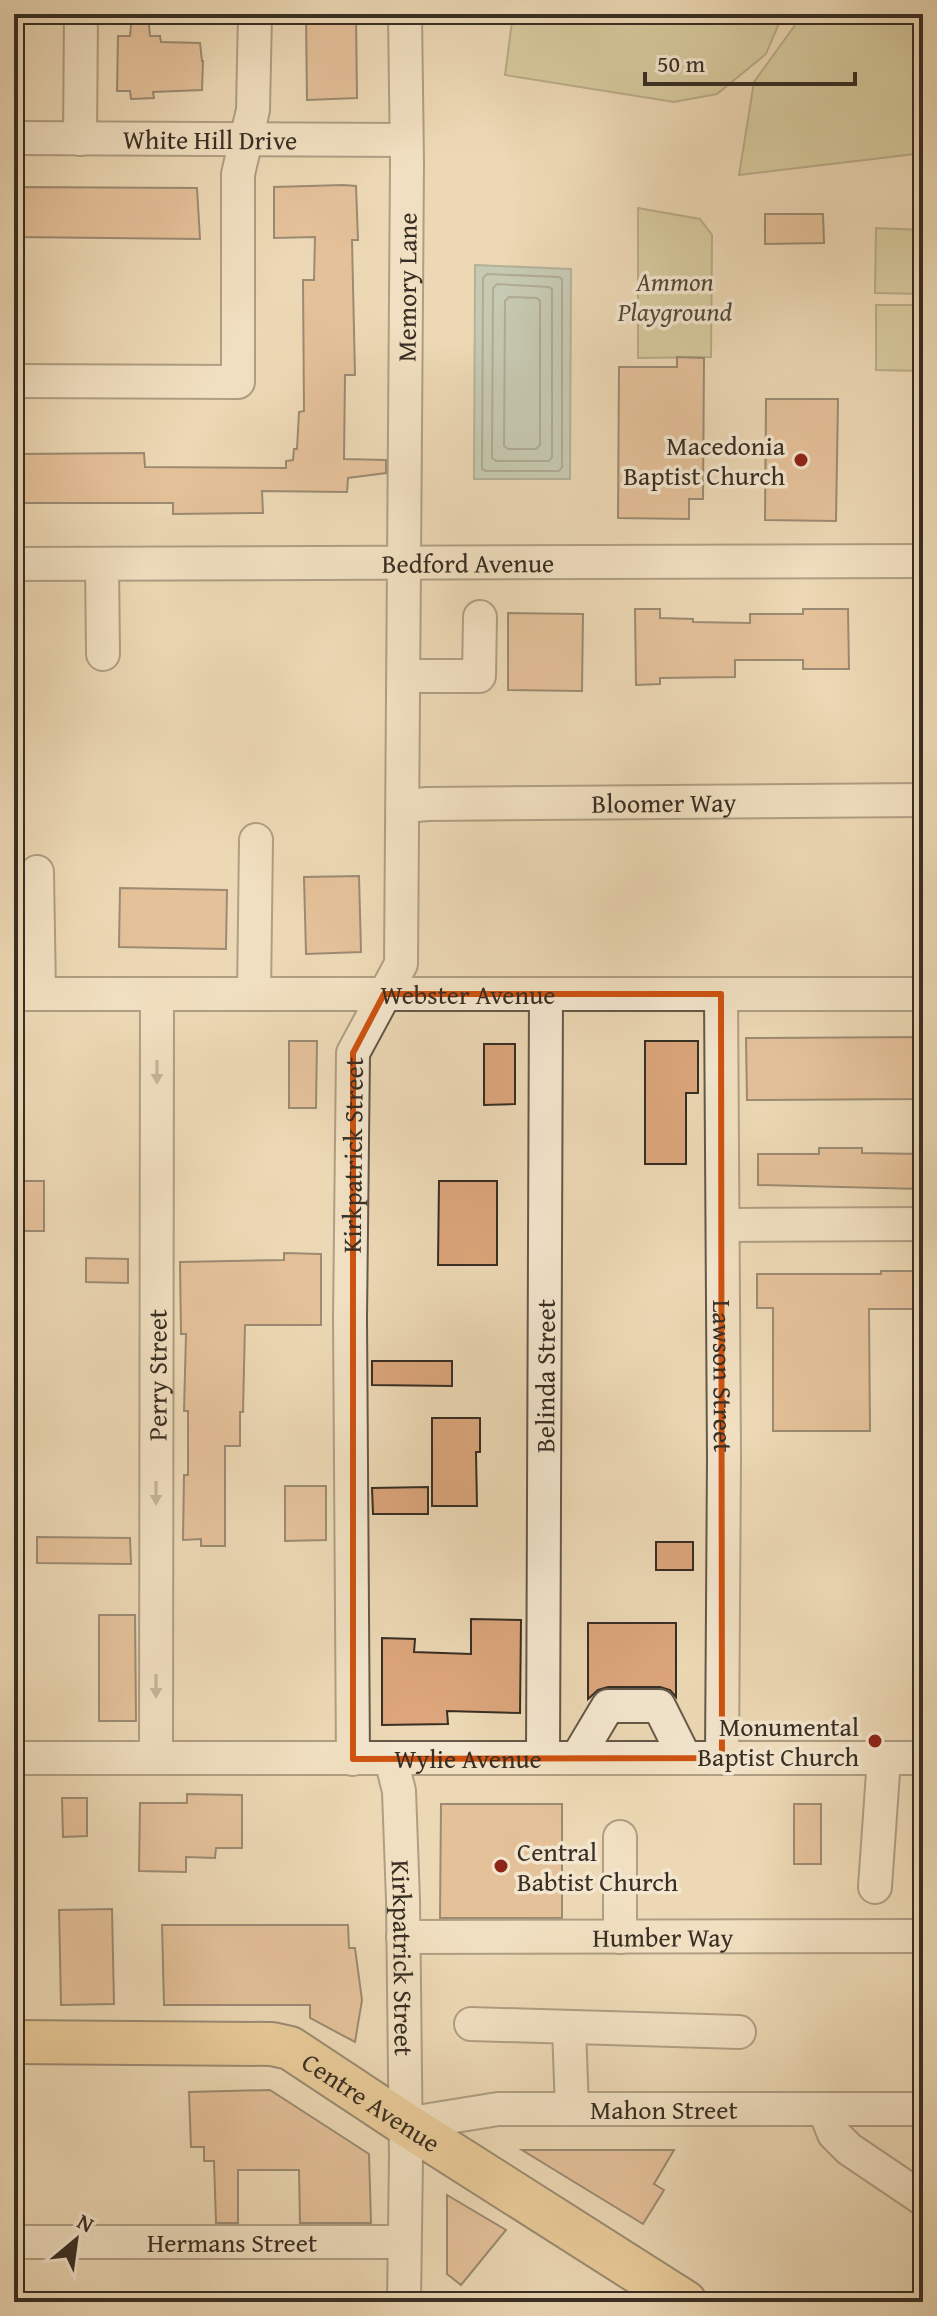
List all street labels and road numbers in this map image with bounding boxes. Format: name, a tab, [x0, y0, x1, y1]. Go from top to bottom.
street label: White Hill Drive	[123, 119, 297, 159]
street label: Memory Lane	[386, 212, 426, 362]
street label: Bedford Avenue	[382, 543, 554, 582]
street label: Bloomer Way	[591, 782, 737, 822]
street label: Webster Avenue	[381, 975, 555, 1014]
street label: Kirkpatrick Street	[331, 1057, 372, 1253]
street label: Belinda Street	[525, 1299, 564, 1453]
street label: Lawson Street	[703, 1299, 743, 1453]
street label: Perry Street	[137, 1309, 176, 1441]
street label: Wylie Avenue	[394, 1739, 542, 1778]
street label: Kirkpatrick Street	[382, 1859, 424, 2056]
street label: Humber Way	[592, 1917, 734, 1956]
street label: Centre Avenue	[295, 2042, 448, 2161]
street label: Mahon Street	[590, 2090, 738, 2129]
street label: Hermans Street	[147, 2223, 317, 2262]

